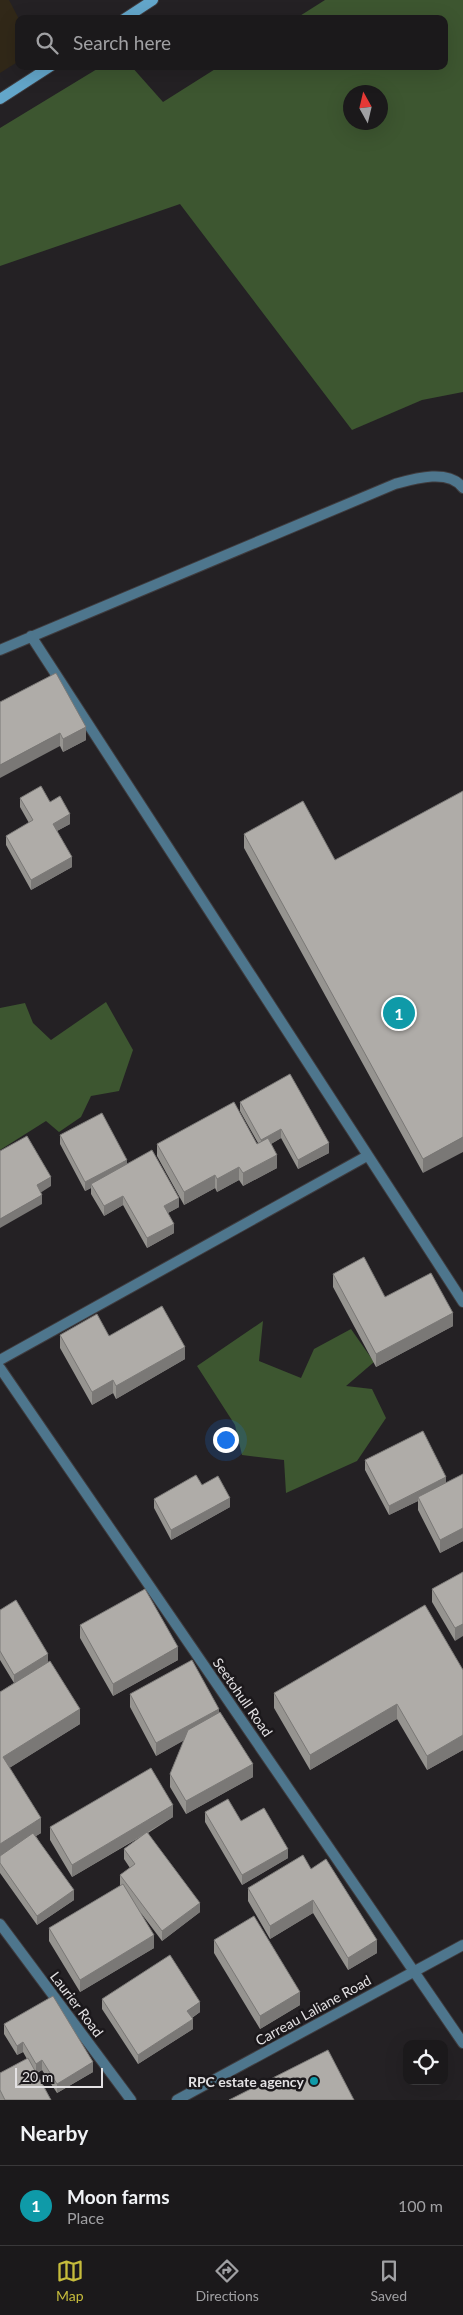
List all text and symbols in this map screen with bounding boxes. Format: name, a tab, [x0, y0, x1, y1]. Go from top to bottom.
search box	[15, 15, 448, 70]
icon: search	[33, 29, 61, 57]
text: Search here	[73, 31, 171, 54]
north arrow	[343, 85, 388, 130]
pin: 1	[383, 994, 415, 1032]
your location	[213, 1427, 239, 1453]
street label: Seetohull Road	[210, 1654, 276, 1740]
street label: Laurier Road	[47, 1968, 107, 2040]
street label: Carreau Laliane Road	[252, 1971, 374, 2049]
map controls	[403, 2040, 448, 2085]
button: locate	[403, 2040, 448, 2085]
scale bar	[15, 2065, 102, 2088]
text: 20 m	[22, 2068, 53, 2085]
place label: RPC estate agency	[188, 2073, 305, 2090]
marker: RPC estate agency	[308, 2075, 320, 2087]
text: Nearby	[20, 2120, 88, 2145]
text: Moon farms	[67, 2185, 170, 2208]
text: 1	[31, 2196, 41, 2215]
text: 100 m	[398, 2196, 443, 2215]
text: Place	[67, 2208, 104, 2227]
tab: Map	[56, 2257, 84, 2304]
tab: Directions	[196, 2257, 259, 2304]
tab: Saved	[371, 2257, 407, 2304]

